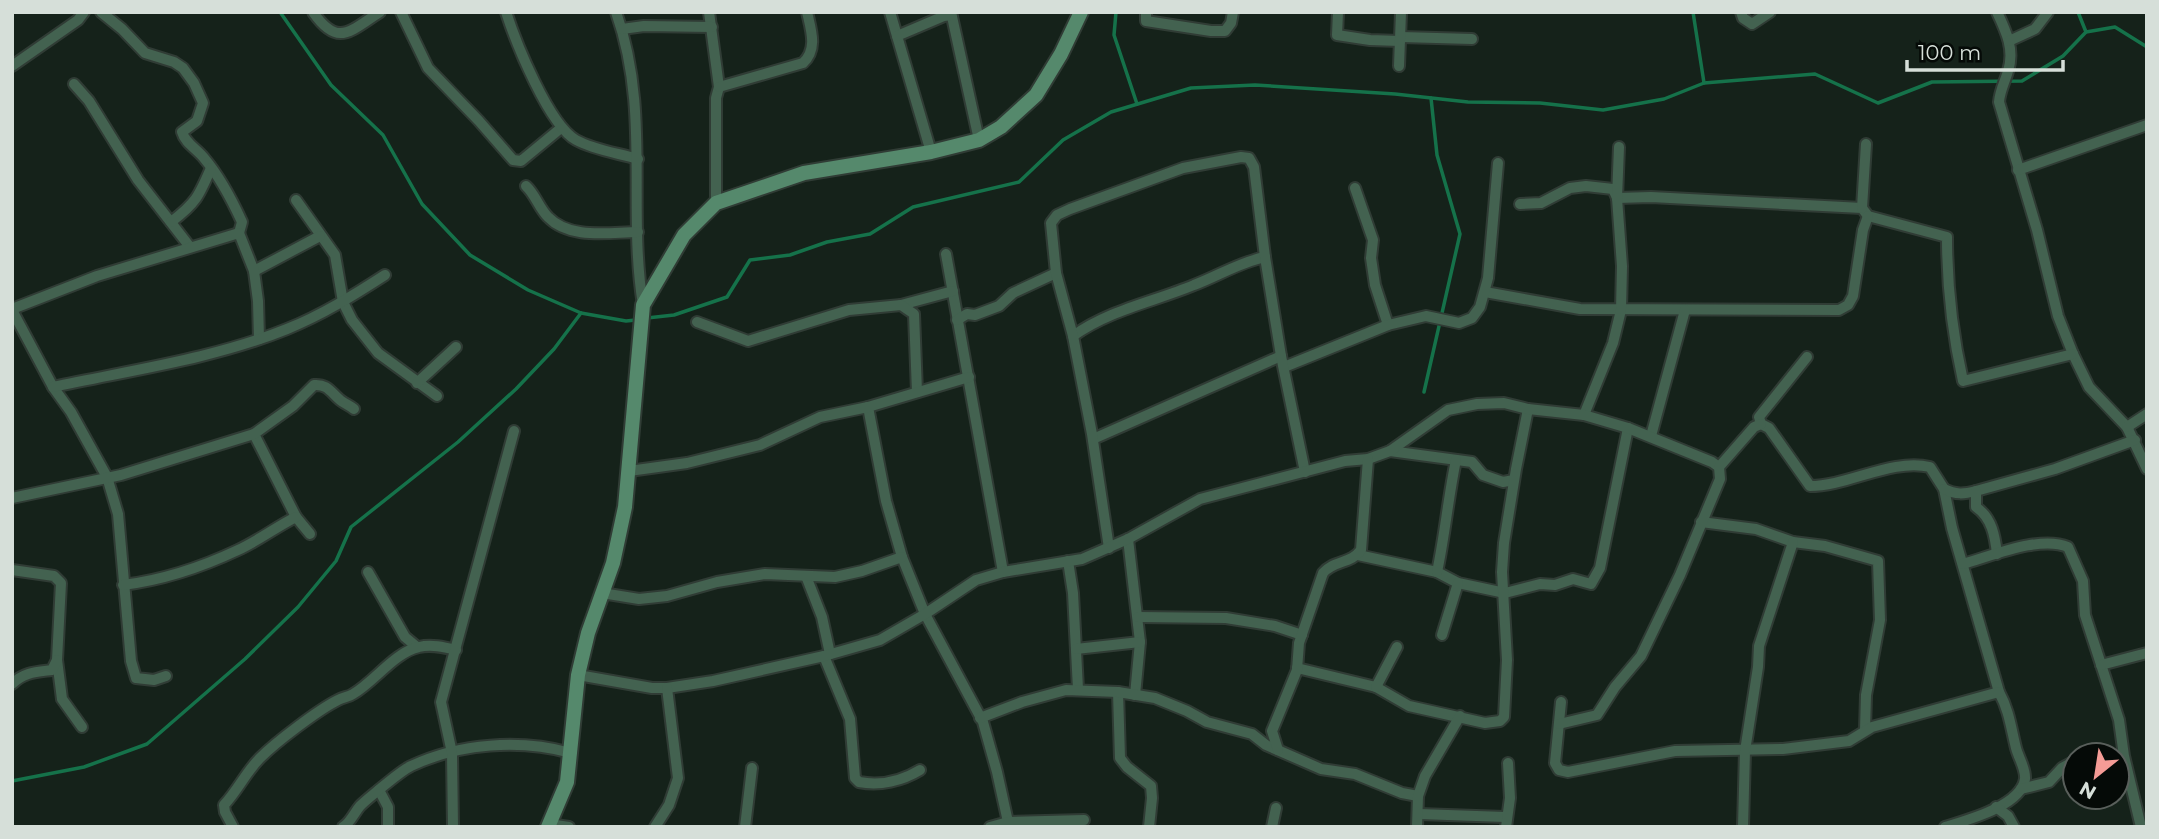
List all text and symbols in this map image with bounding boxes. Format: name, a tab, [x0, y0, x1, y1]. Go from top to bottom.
scale bar	[1907, 28, 2063, 72]
text: 100 m	[1918, 40, 1981, 65]
north arrow	[2061, 741, 2131, 811]
text: N	[2075, 776, 2100, 804]

